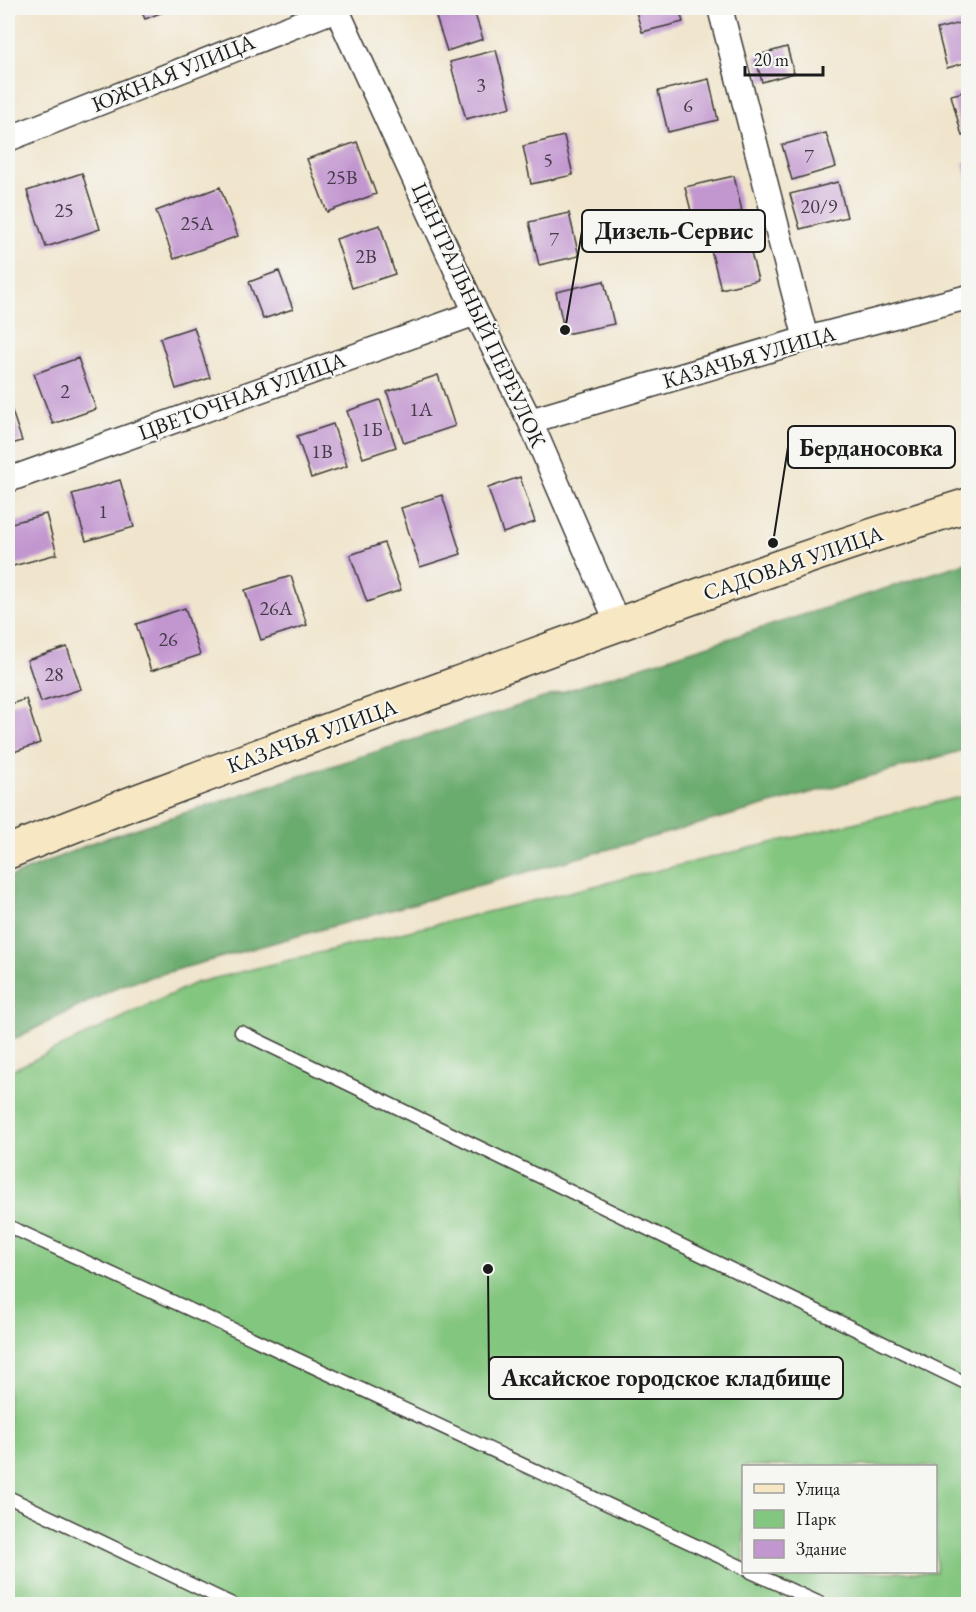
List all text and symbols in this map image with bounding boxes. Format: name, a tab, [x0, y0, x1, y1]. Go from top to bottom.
street label: ЮЖНАЯ УЛИЦА	[87, 27, 260, 119]
scale bar	[745, 39, 823, 77]
text: 20 m	[754, 48, 789, 71]
house number: 3	[476, 72, 486, 98]
house number: 6	[683, 92, 693, 118]
house number: 7	[804, 143, 814, 169]
house number: 5	[543, 147, 553, 173]
house number: 25В	[327, 164, 357, 190]
street label: ЦЕНТРАЛЬНЫЙ ПЕРЕУЛОК	[405, 178, 553, 452]
house number: 20/9	[801, 193, 838, 219]
house number: 25	[54, 197, 74, 223]
house number: 25А	[180, 210, 214, 236]
callout: Дизель-Сервис	[582, 210, 765, 252]
text: Дизель-Сервис	[595, 215, 753, 246]
house number: 7	[549, 226, 559, 252]
house number: 2В	[355, 243, 377, 269]
street label: КАЗАЧЬЯ УЛИЦА	[659, 318, 840, 396]
street label: ЦВЕТОЧНАЯ УЛИЦА	[134, 345, 350, 447]
house number: 2	[60, 378, 70, 404]
house number: 1А	[409, 396, 433, 422]
house number: 1Б	[361, 416, 383, 442]
callout: Берданосовка	[788, 426, 955, 468]
text: Берданосовка	[799, 432, 943, 463]
house number: 1В	[311, 438, 333, 464]
house number: 1	[98, 498, 108, 524]
street label: САДОВАЯ УЛИЦА	[699, 518, 888, 607]
house number: 26А	[259, 595, 293, 621]
house number: 26	[158, 626, 178, 652]
house number: 28	[44, 661, 64, 687]
street label: КАЗАЧЬЯ УЛИЦА	[223, 692, 402, 780]
callout: Аксайское городское кладбище	[489, 1357, 843, 1399]
text: Аксайское городское кладбище	[500, 1362, 831, 1393]
legend	[742, 1465, 937, 1573]
text: Улица	[795, 1477, 841, 1500]
text: Парк	[796, 1507, 836, 1530]
text: Здание	[796, 1537, 846, 1560]

